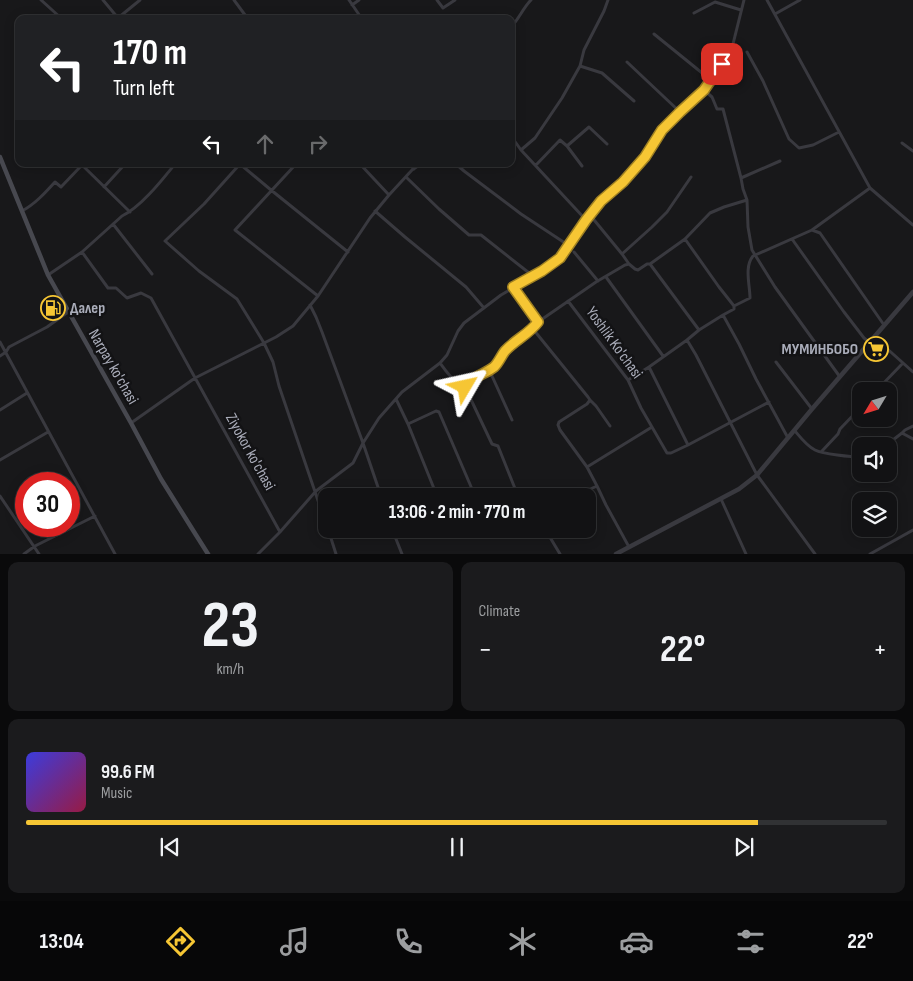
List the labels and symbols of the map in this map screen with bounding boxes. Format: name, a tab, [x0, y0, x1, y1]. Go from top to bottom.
pin	[701, 43, 743, 85]
fuel station icon: Далер	[40, 295, 66, 321]
place label: Далер	[70, 299, 105, 318]
street label: Yoshlik Ko'chasi	[582, 303, 646, 383]
street label: Narpay ko'chasi	[84, 326, 142, 408]
supermarket icon: МУМИНБОБО	[863, 336, 889, 362]
place label: МУМИНБОБО	[782, 340, 858, 359]
position arrow	[438, 360, 490, 412]
north arrow	[852, 382, 898, 428]
street label: Ziyokor ko'chasi	[221, 410, 279, 494]
speed limit sign: 30	[15, 472, 80, 537]

